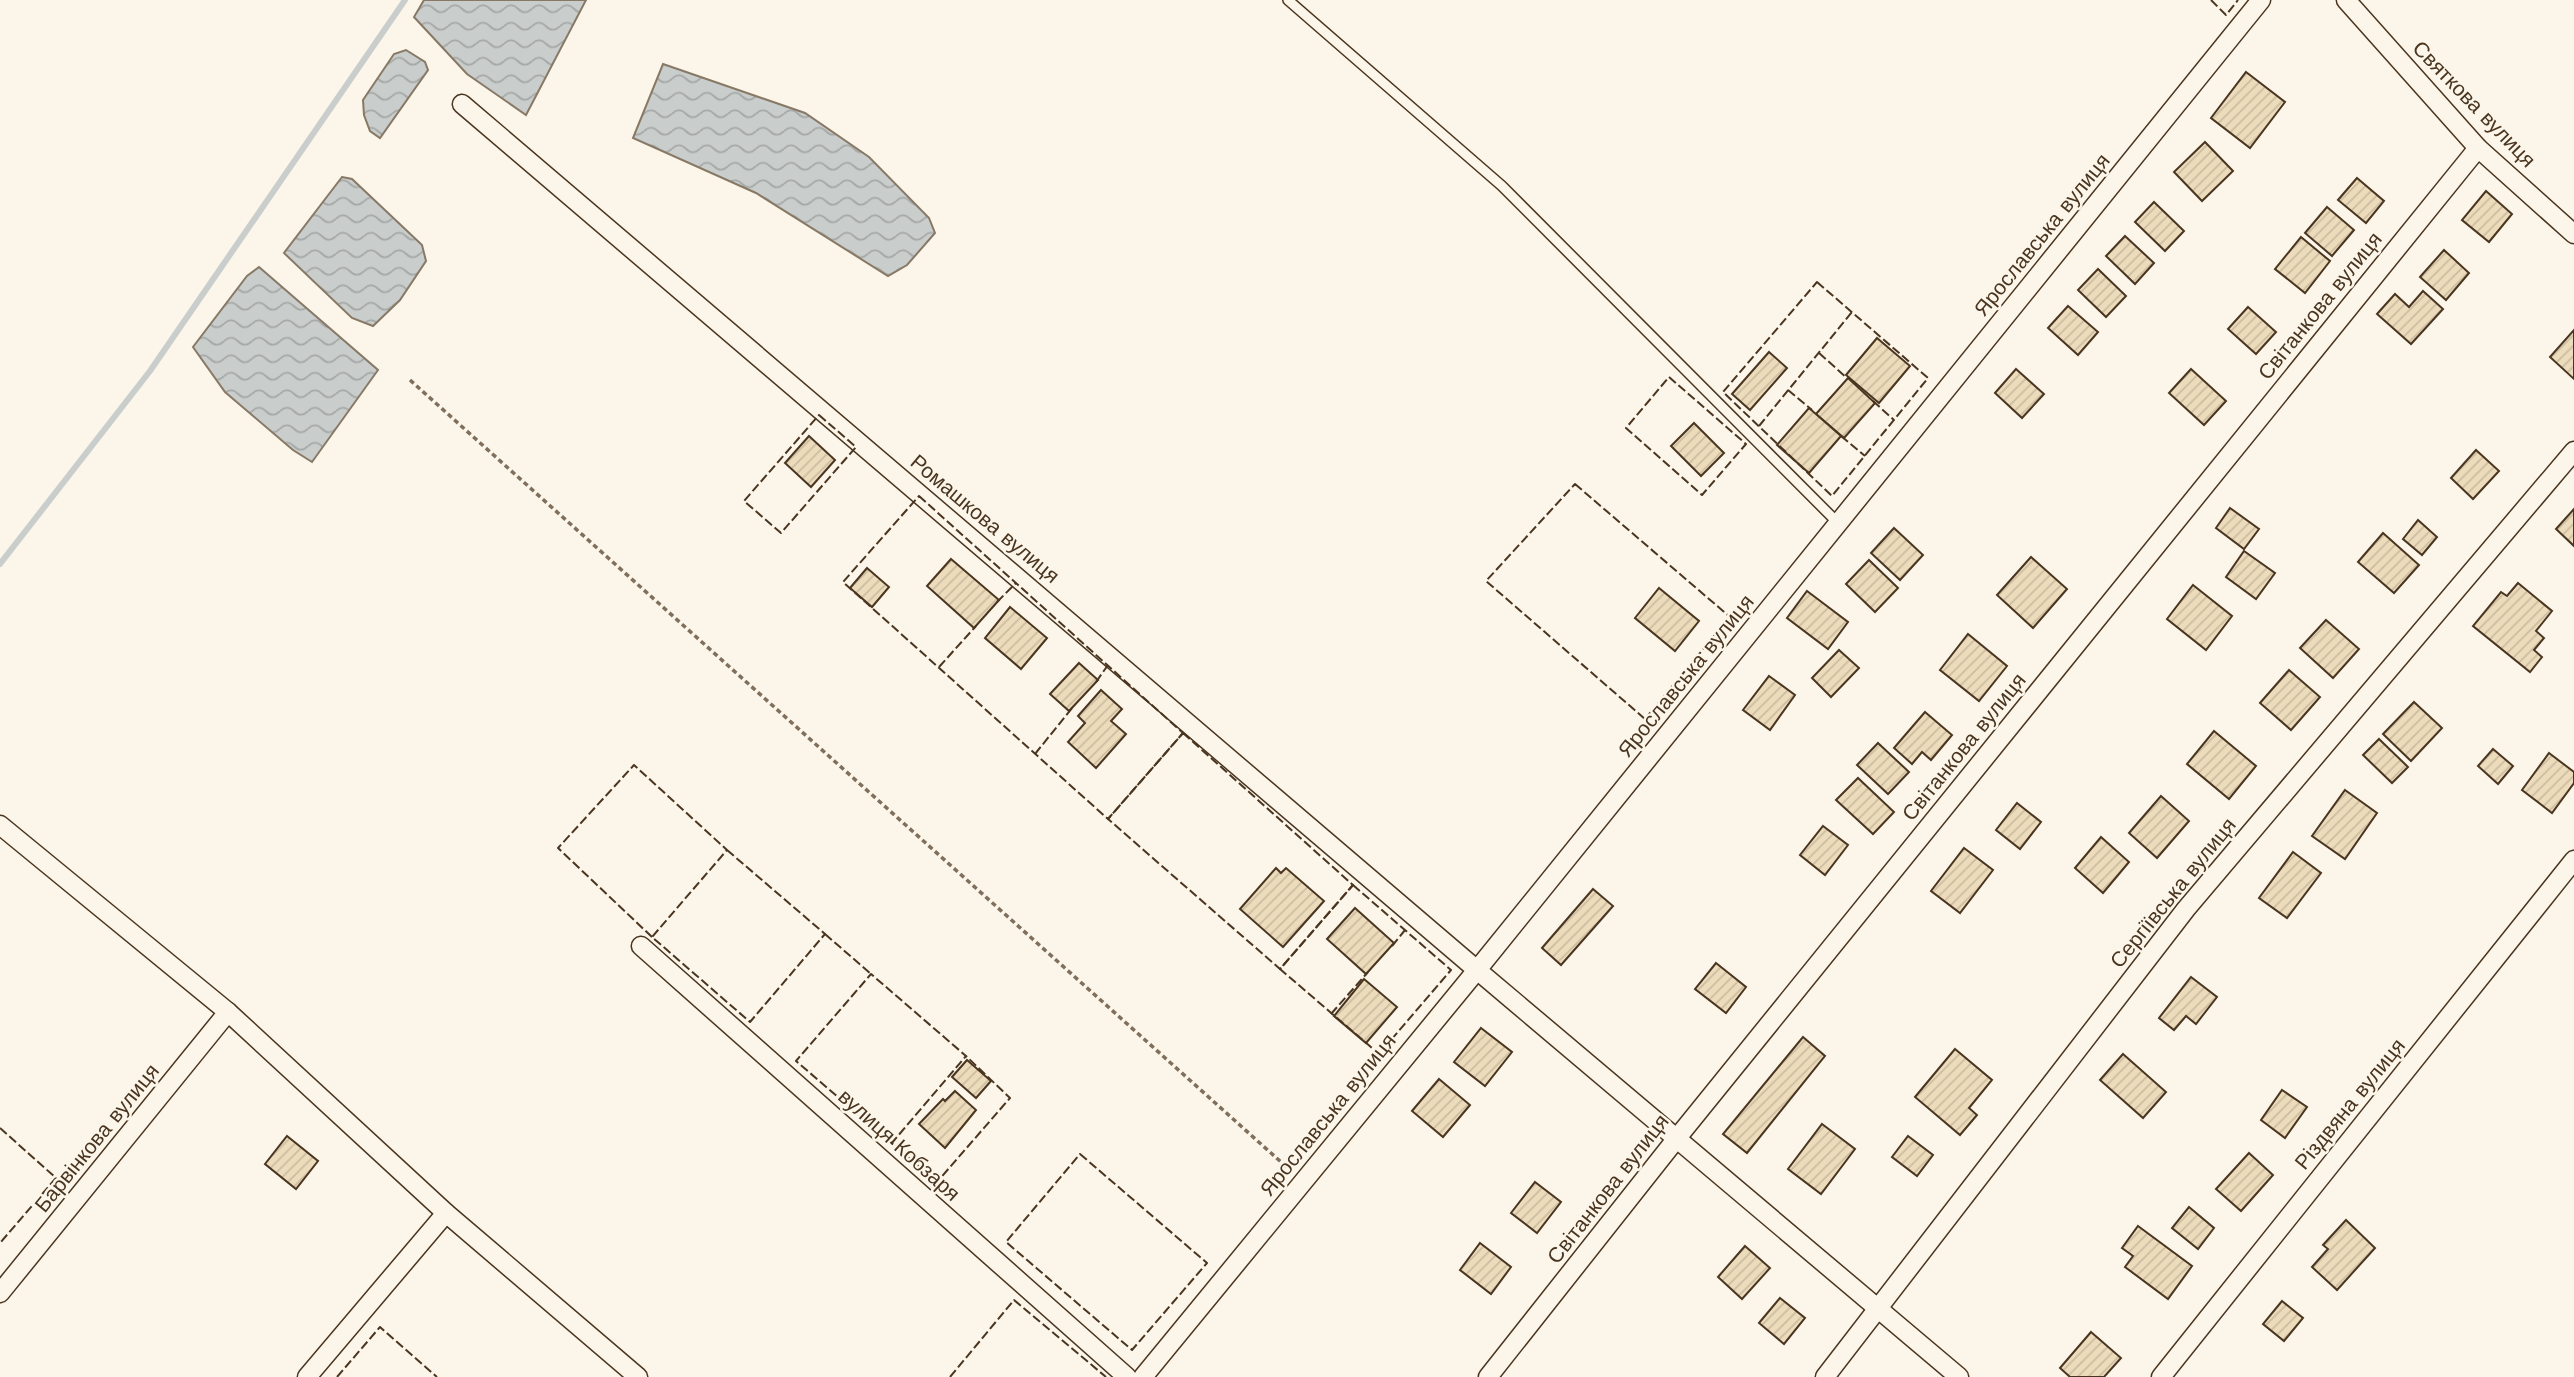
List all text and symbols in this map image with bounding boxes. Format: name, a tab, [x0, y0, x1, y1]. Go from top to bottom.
street label: Святкова вулиця	[2408, 35, 2541, 172]
street label: Ярославська вулиця	[1968, 148, 2115, 321]
street label: Світанкова вулиця	[2252, 227, 2387, 385]
street label: Ромашкова вулиця	[906, 449, 1065, 588]
street label: Ярославська вулиця	[1612, 589, 1759, 762]
street label: Світанкова вулиця	[1896, 668, 2031, 826]
street label: Сергіївська вулиця	[2104, 813, 2241, 973]
street label: Ярославська вулиця	[1254, 1028, 1401, 1201]
street label: Різдвяна вулиця	[2289, 1033, 2410, 1174]
street label: Барвінкова вулиця	[29, 1058, 164, 1217]
street label: вулиця Кобзаря	[833, 1084, 965, 1206]
street label: Світанкова вулиця	[1542, 1109, 1674, 1268]

